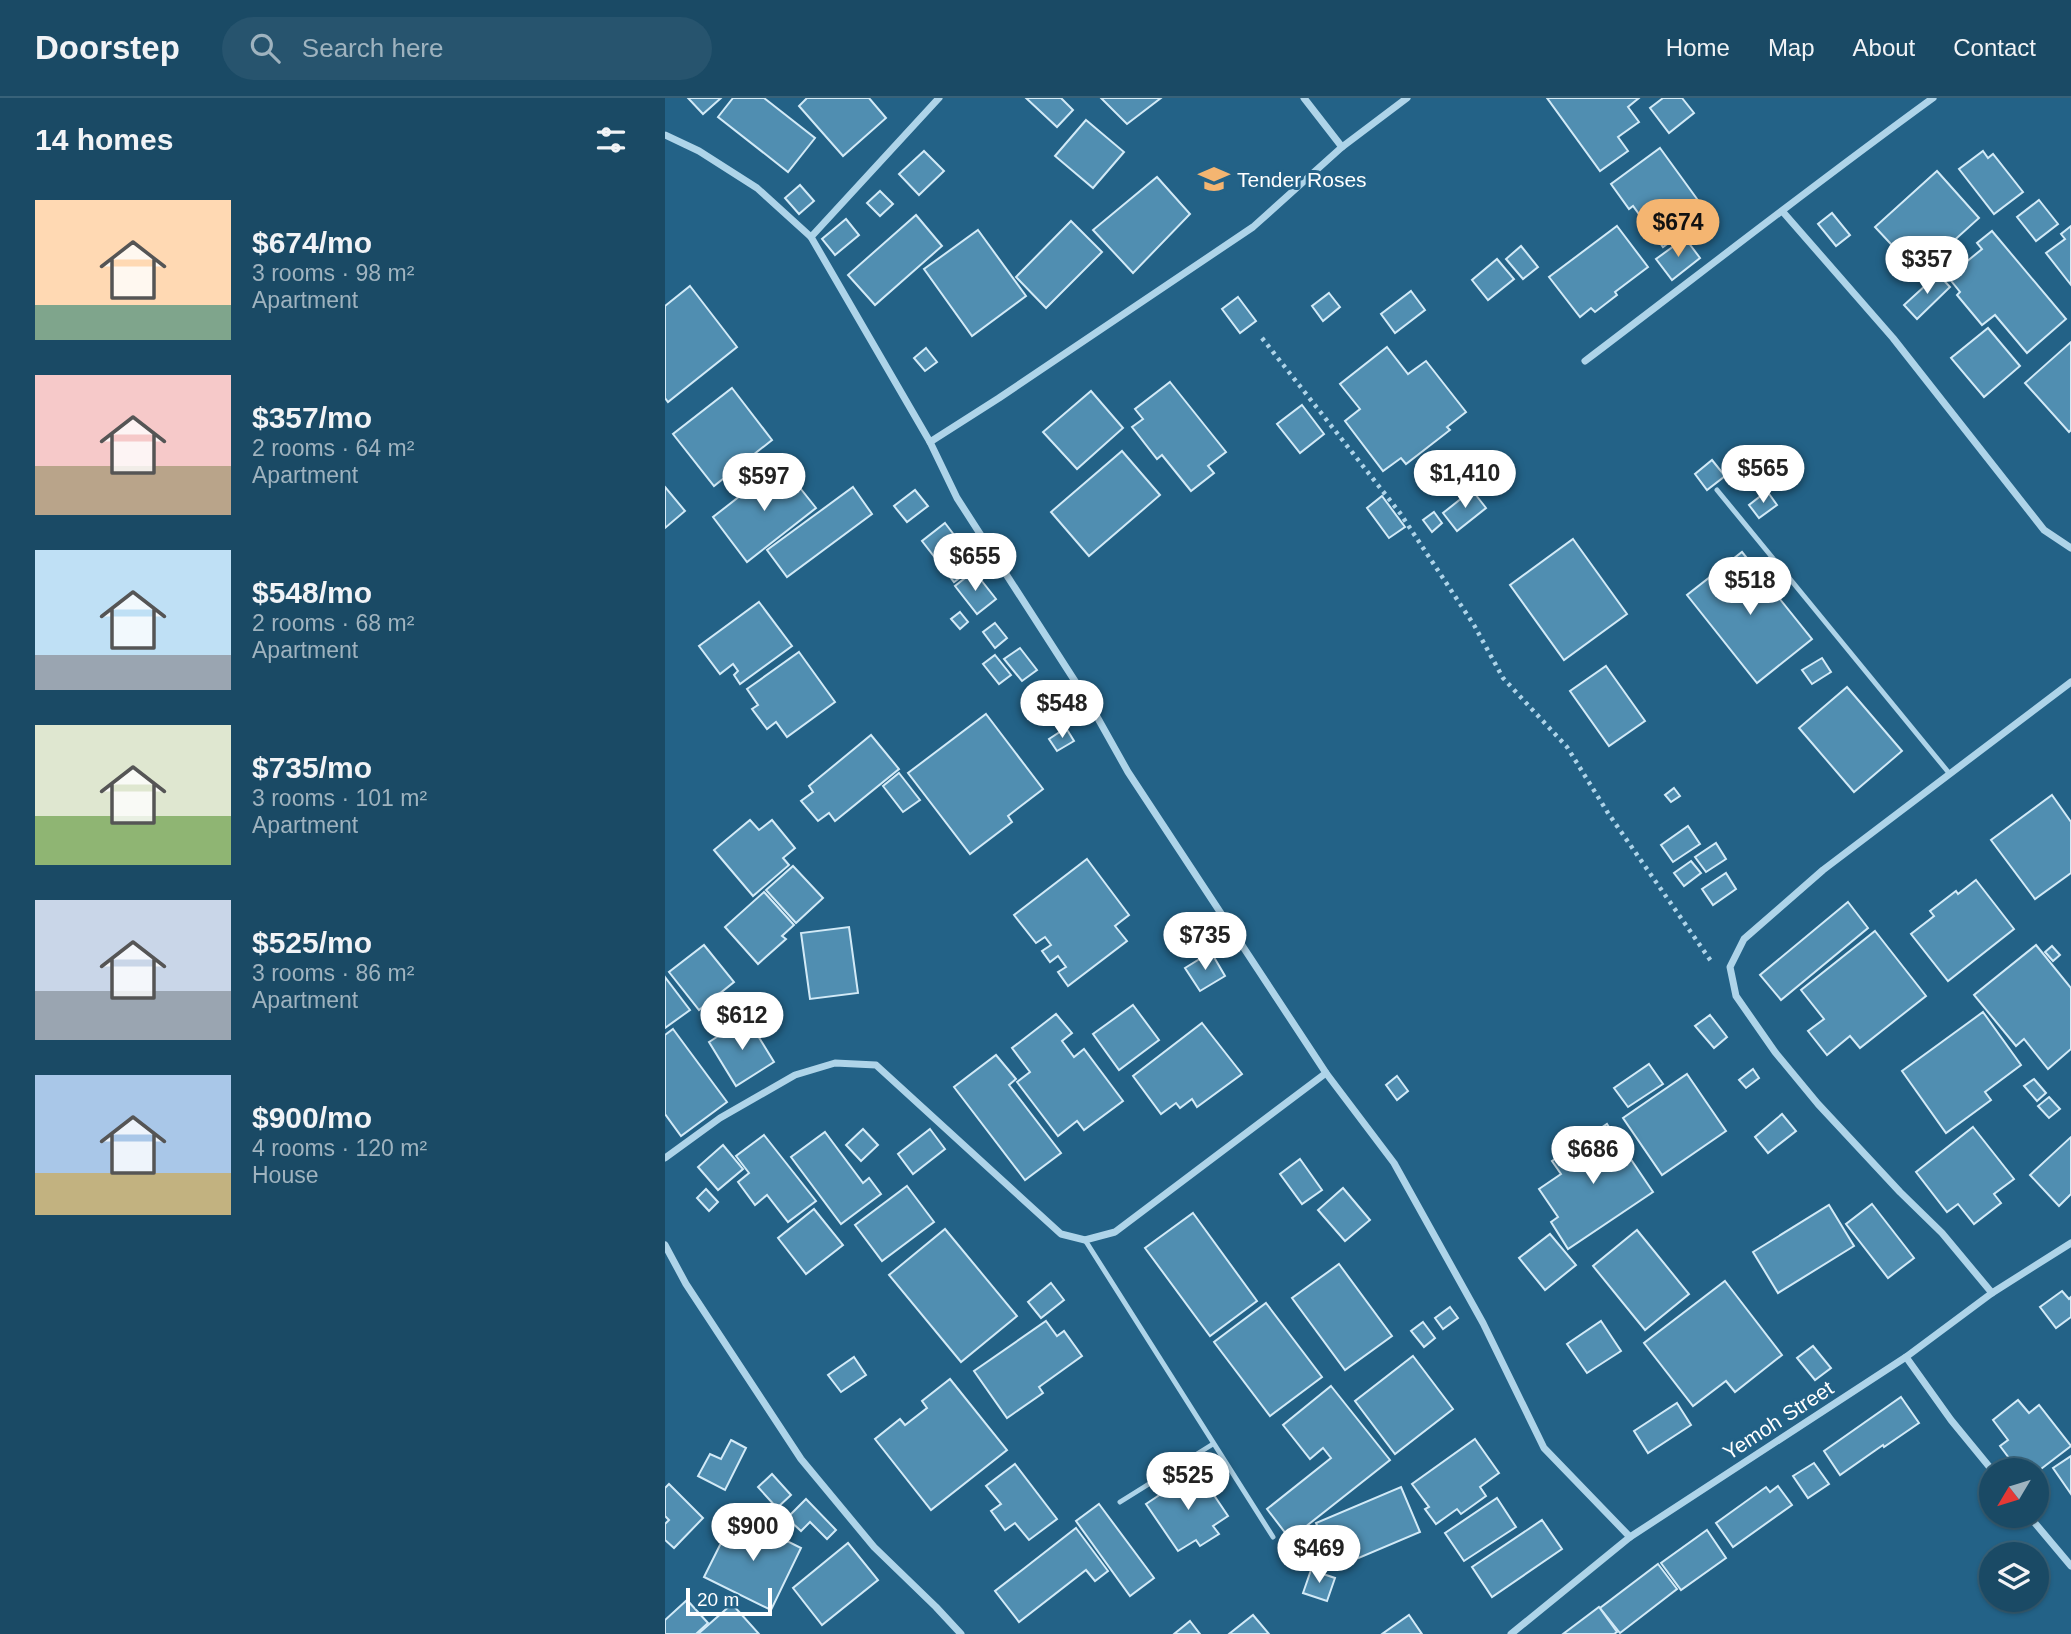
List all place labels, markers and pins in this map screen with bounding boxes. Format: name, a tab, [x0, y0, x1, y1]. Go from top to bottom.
school or university icon: Tender Roses	[1197, 162, 1231, 196]
place label: Tender Roses	[1237, 168, 1367, 191]
pin: $674	[1637, 200, 1719, 259]
pin: $357	[1886, 236, 1968, 296]
pin: $565	[1722, 446, 1804, 505]
pin: $1,410	[1408, 450, 1522, 510]
pin: $597	[723, 454, 805, 513]
pin: $655	[934, 533, 1016, 593]
pin: $518	[1709, 558, 1791, 617]
pin: $548	[1021, 680, 1103, 740]
pin: $735	[1164, 912, 1246, 972]
pin: $612	[701, 992, 783, 1052]
pin: $686	[1552, 1126, 1634, 1186]
pin: $525	[1147, 1452, 1229, 1512]
pin: $900	[712, 1504, 794, 1563]
pin: $469	[1278, 1526, 1360, 1585]

